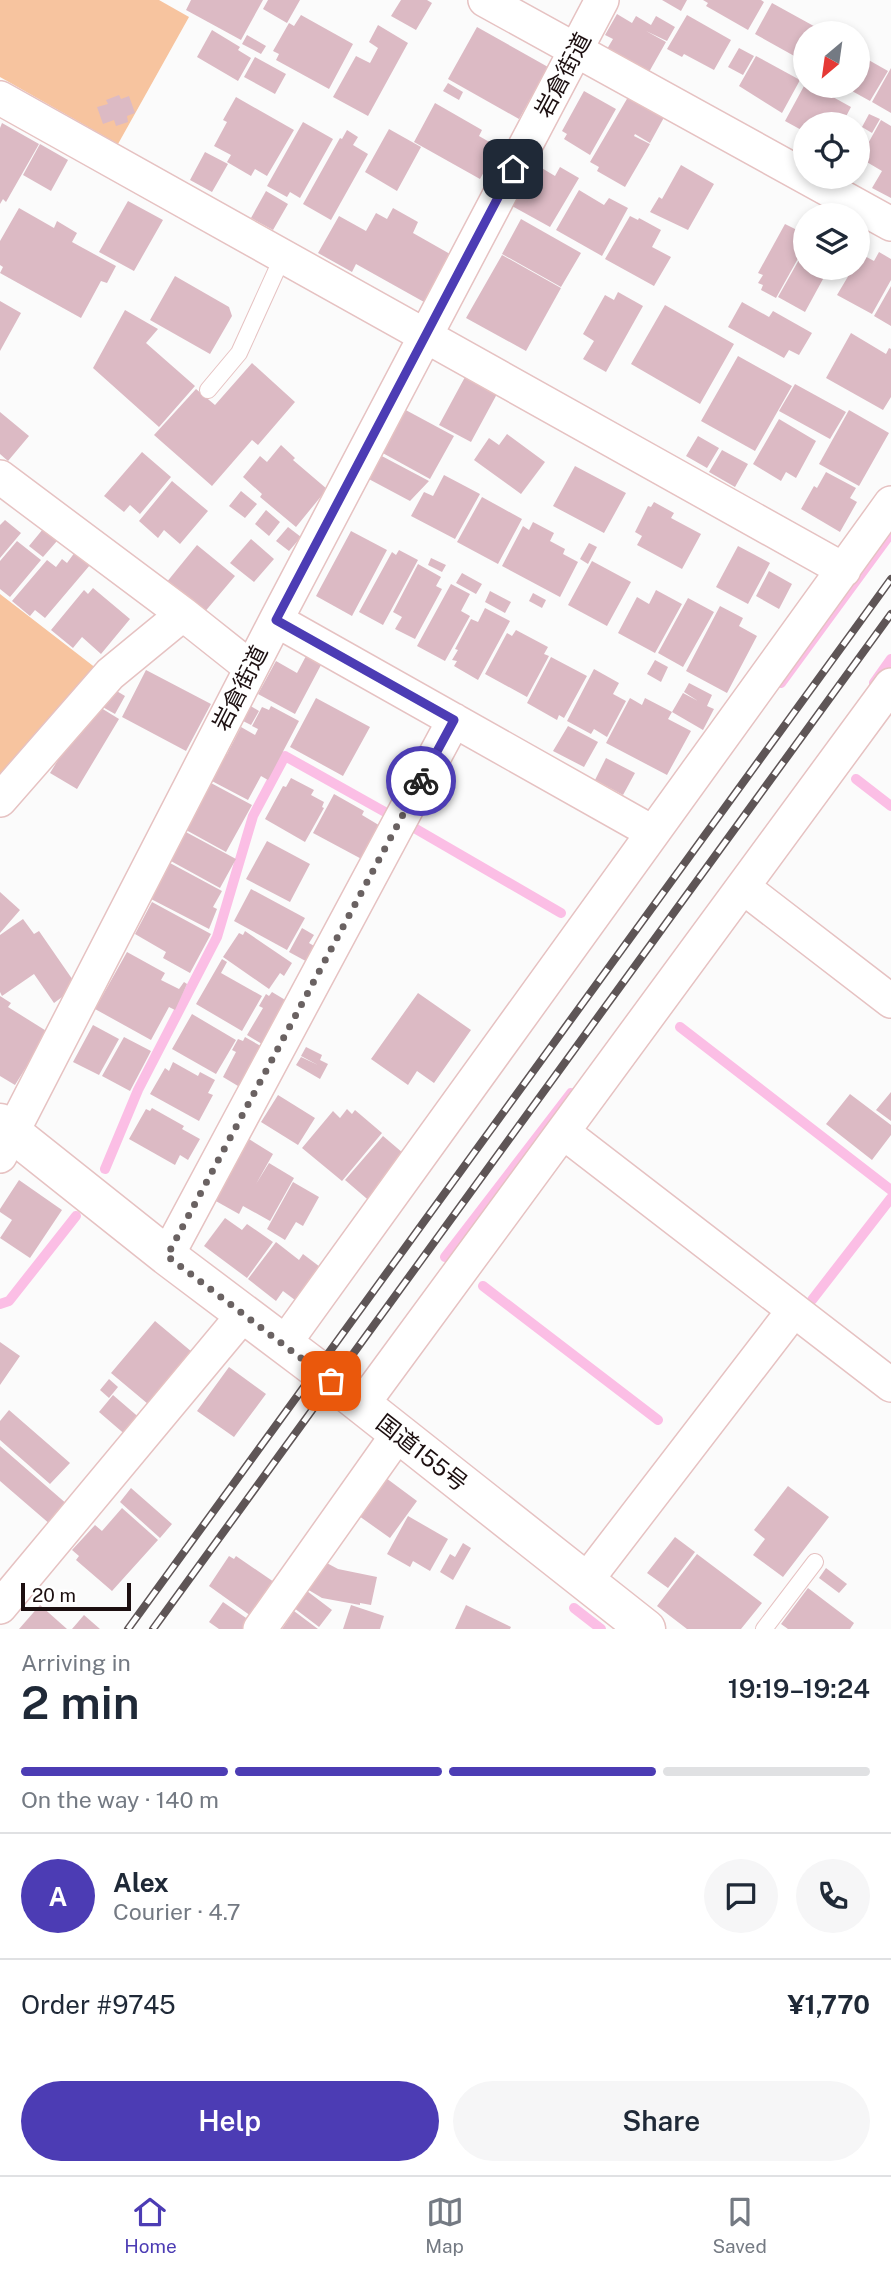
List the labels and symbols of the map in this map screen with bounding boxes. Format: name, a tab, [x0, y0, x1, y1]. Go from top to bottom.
north arrow	[793, 21, 870, 98]
street label: 岩倉街道	[529, 28, 596, 122]
pin	[483, 139, 543, 199]
street label: 岩倉街道	[207, 641, 272, 735]
courier	[386, 746, 456, 816]
pin	[301, 1351, 361, 1411]
street label: 国道155号	[372, 1409, 473, 1496]
scale bar	[21, 1580, 131, 1612]

